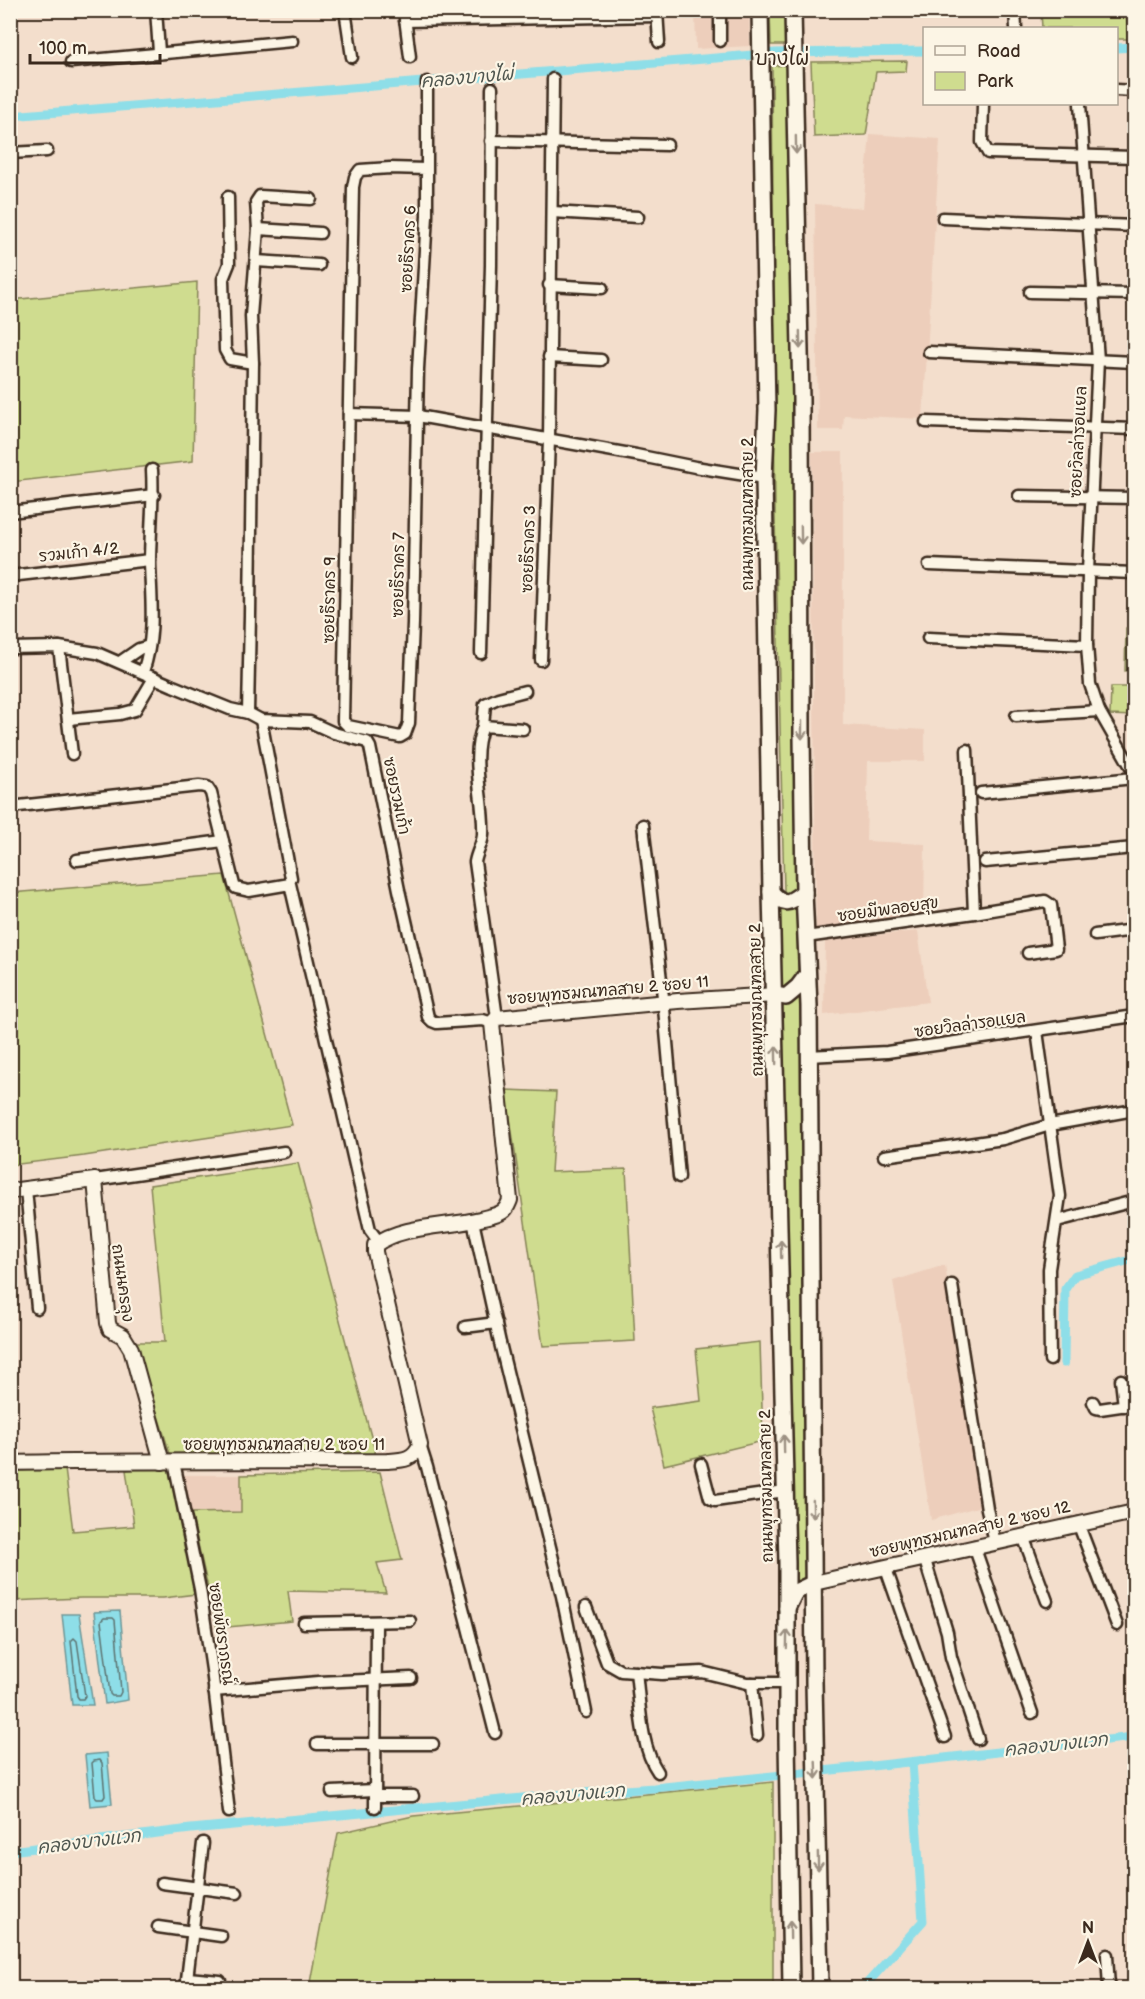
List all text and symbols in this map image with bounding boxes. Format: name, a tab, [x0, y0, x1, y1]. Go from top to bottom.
scale bar	[30, 27, 160, 65]
legend	[923, 27, 1118, 105]
text: 100 m	[39, 38, 87, 59]
text: Road	[977, 41, 1021, 62]
district label: บางไผ่	[755, 45, 809, 71]
water label: คลองบางไผ่	[420, 61, 517, 92]
text: Park	[977, 71, 1013, 92]
one-way arrow	[790, 135, 802, 155]
street label: ซอยธีราคร 6	[395, 204, 421, 293]
one-way arrow	[794, 330, 805, 350]
street label: ซอยวิลล่ารอแยล	[1064, 385, 1091, 499]
street label: ถนนพุทธมณฑลสาย 2	[739, 437, 760, 591]
street label: ซอยธีราคร 3	[516, 505, 540, 593]
one-way arrow	[795, 525, 807, 545]
street label: ซอยธีราคร 7	[387, 532, 409, 618]
street label: รวมเก้า 4/2	[38, 537, 120, 567]
street label: ซอยธีราคร 9	[318, 556, 340, 644]
one-way arrow	[796, 720, 808, 740]
street label: ซอยรวมเก้า	[379, 755, 415, 837]
street label: ซอยมีพลอยสุข	[836, 892, 940, 928]
street label: ถนนพุทธมณฑลสาย 2	[746, 923, 770, 1077]
street label: ซอยพุทธมณฑลสาย 2 ซอย 11	[506, 973, 710, 1011]
street label: ซอยวิลล่ารอแยล	[913, 1005, 1027, 1042]
one-way arrow	[770, 1045, 782, 1065]
one-way arrow	[775, 1240, 786, 1260]
street label: ถนนนครลุง	[105, 1243, 137, 1324]
street label: ถนนพุทธมณฑลสาย 2	[756, 1409, 780, 1563]
one-way arrow	[779, 1435, 790, 1455]
street label: ซอยพุทธมณฑลสาย 2 ซอย 11	[183, 1436, 385, 1457]
street label: ซอยพุทธมณฑลสาย 2 ซอย 12	[868, 1498, 1073, 1564]
one-way arrow	[807, 1499, 819, 1519]
street label: ซอยพัชราภรณ์	[204, 1581, 241, 1687]
one-way arrow	[781, 1630, 793, 1650]
water label: คลองบางแวก	[1003, 1729, 1110, 1761]
one-way arrow	[811, 1760, 822, 1780]
water label: คลองบางแวก	[520, 1780, 627, 1810]
water label: คลองบางแวก	[36, 1825, 143, 1859]
one-way arrow	[812, 1850, 824, 1870]
north arrow	[1058, 1912, 1118, 1972]
text: N	[1082, 1919, 1094, 1938]
one-way arrow	[784, 1921, 796, 1941]

